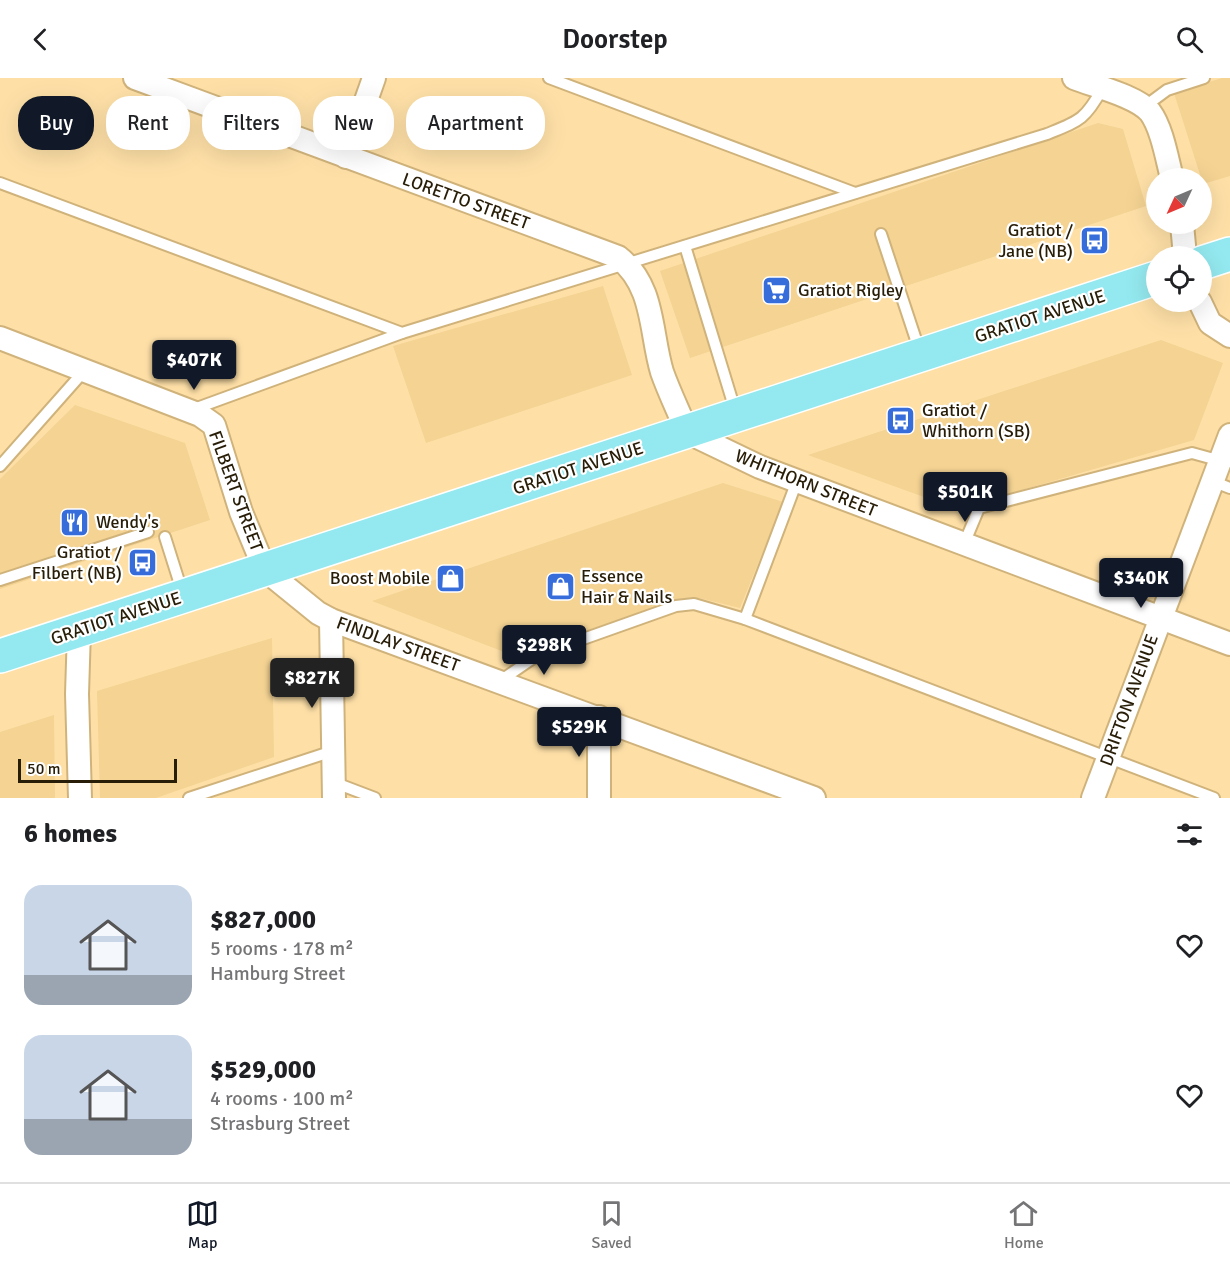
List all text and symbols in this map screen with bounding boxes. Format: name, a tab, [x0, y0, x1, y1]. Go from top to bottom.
icon: back	[24, 23, 57, 56]
text: Doorstep	[562, 23, 668, 56]
icon: search	[1173, 23, 1206, 56]
chip: Buy	[18, 96, 94, 150]
chip: Rent	[106, 96, 190, 150]
chip: Filters	[202, 96, 301, 150]
chip: New	[313, 96, 394, 150]
chip: Apartment	[406, 96, 545, 150]
street label: LORETTO STREET	[399, 168, 533, 234]
north arrow	[1146, 168, 1212, 234]
map controls	[1146, 168, 1212, 312]
place label: Gratiot / Jane (NB)	[998, 219, 1073, 262]
bus stop icon: Gratiot / Jane (NB)	[1078, 224, 1110, 256]
button: locate	[1146, 246, 1212, 312]
supermarket icon: Gratiot Rigley	[761, 274, 793, 306]
place label: Gratiot Rigley	[798, 279, 904, 301]
street label: GRATIOT AVENUE	[972, 285, 1108, 347]
pin: $407K	[152, 340, 236, 391]
text: $407K	[166, 347, 222, 372]
place label: Gratiot / Whithorn (SB)	[922, 399, 1031, 442]
bus stop icon: Gratiot / Whithorn (SB)	[885, 404, 917, 436]
street label: FILBERT STREET	[204, 428, 268, 554]
street label: GRATIOT AVENUE	[510, 437, 646, 499]
street label: WHITHORN STREET	[732, 445, 880, 522]
pin: $501K	[923, 472, 1007, 523]
text: $501K	[937, 479, 993, 504]
restaurant icon: Wendy's	[59, 506, 91, 538]
place label: Wendy's	[96, 511, 159, 533]
place label: Gratiot / Filbert (NB)	[32, 541, 122, 584]
bus stop icon: Gratiot / Filbert (NB)	[127, 546, 159, 578]
pin: $340K	[1099, 558, 1183, 609]
shop icon: Boost Mobile	[435, 562, 467, 594]
place label: Essence Hair & Nails	[581, 565, 672, 608]
text: $340K	[1113, 565, 1169, 590]
place label: Boost Mobile	[330, 567, 430, 589]
shop icon: Essence Hair & Nails	[544, 570, 576, 602]
street label: GRATIOT AVENUE	[48, 587, 184, 649]
street label: FINDLAY STREET	[333, 612, 463, 676]
pin: $298K	[502, 625, 586, 676]
street label: DRIFTON AVENUE	[1095, 631, 1163, 769]
text: $298K	[516, 632, 572, 657]
pin: $827K	[270, 658, 354, 709]
text: $827K	[284, 665, 340, 690]
pin: $529K	[537, 707, 621, 758]
text: $529K	[551, 714, 607, 739]
scale bar	[18, 756, 177, 784]
text: 50 m	[27, 759, 61, 779]
text: 6 homes	[24, 818, 117, 850]
icon: filters	[1173, 818, 1206, 851]
text: $827,000	[210, 904, 316, 936]
icon: home	[72, 909, 144, 981]
icon: heart	[1173, 929, 1206, 962]
text: 5 rooms · 178 m²	[210, 936, 354, 961]
text: Hamburg Street	[210, 961, 345, 986]
text: $529,000	[210, 1054, 316, 1086]
icon: home	[72, 1059, 144, 1131]
icon: heart	[1173, 1079, 1206, 1112]
text: 4 rooms · 100 m²	[210, 1086, 354, 1111]
text: Strasburg Street	[210, 1111, 350, 1136]
tab: Map	[186, 1197, 219, 1253]
tab: Saved	[591, 1197, 632, 1253]
tab: Home	[1004, 1197, 1044, 1253]

